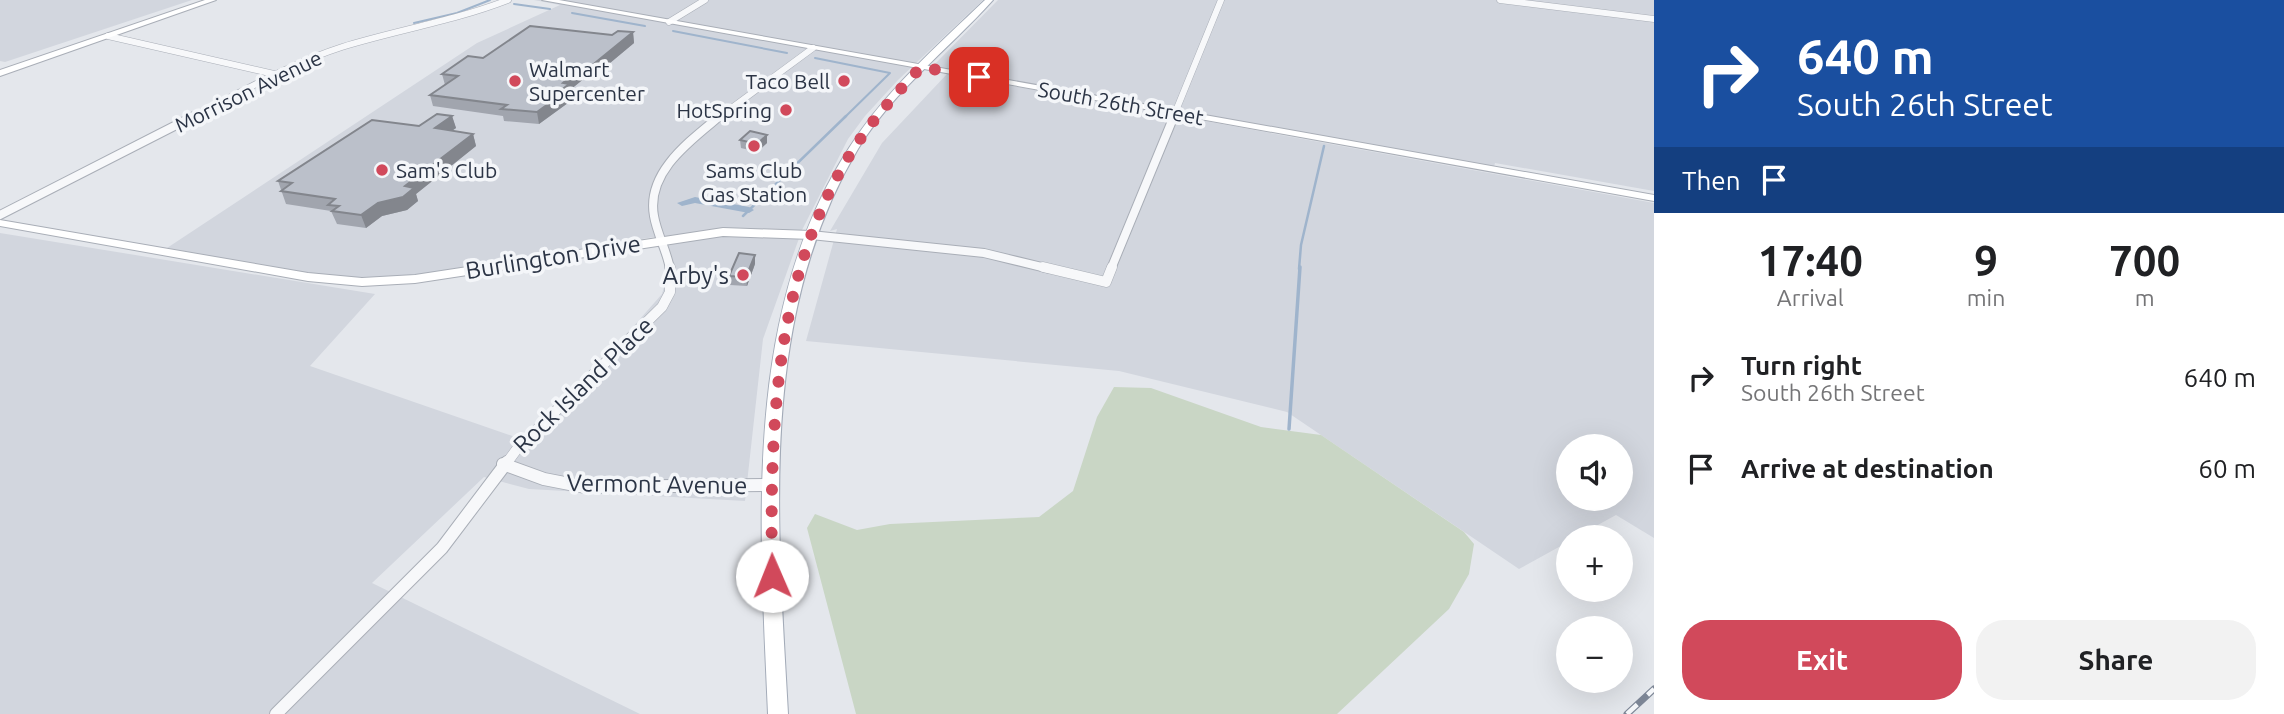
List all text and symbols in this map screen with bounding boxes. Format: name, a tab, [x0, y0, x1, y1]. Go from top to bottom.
icon: right	[1682, 28, 1773, 119]
text: 640 m	[1797, 28, 1934, 83]
street label: Morrison Avenue	[171, 45, 325, 137]
pin	[949, 47, 1009, 107]
place label: Walmart Supercenter	[529, 57, 645, 105]
icon: arrive	[960, 58, 998, 96]
place label: Taco Bell	[746, 69, 830, 93]
marker: Walmart Supercenter	[507, 73, 523, 89]
marker: Taco Bell	[836, 73, 852, 89]
street label: South 26th Street	[1036, 77, 1206, 129]
text: South 26th Street	[1797, 86, 2053, 122]
place label: HotSpring	[676, 98, 772, 122]
marker: HotSpring	[778, 102, 794, 118]
marker: Sams Club Gas Station	[746, 138, 762, 154]
place label: Sam's Club	[396, 158, 497, 182]
place label: Sams Club Gas Station	[701, 158, 807, 206]
icon: arrive	[1755, 161, 1793, 199]
marker: Sam's Club	[374, 162, 390, 178]
text: Then	[1682, 166, 1741, 195]
street label: Burlington Drive	[463, 230, 643, 284]
text: 17:40	[1758, 237, 1863, 284]
text: 9	[1974, 237, 1998, 284]
text: 700	[2109, 237, 2180, 284]
place label: Arby's	[663, 262, 729, 289]
marker: Arby's	[735, 267, 751, 283]
text: Arrival	[1777, 285, 1844, 310]
text: min	[1967, 285, 2005, 310]
text: m	[2135, 285, 2155, 310]
street label: Rock Island Place	[508, 312, 658, 458]
text: Turn right	[1741, 351, 1862, 380]
icon: right	[1682, 359, 1720, 397]
text: 640 m	[2184, 363, 2256, 392]
text: South 26th Street	[1741, 380, 1925, 405]
map controls	[1556, 434, 1633, 693]
button: sound	[1556, 434, 1633, 511]
icon: arrive	[1682, 450, 1720, 488]
text: Arrive at destination	[1741, 454, 1994, 483]
text: 60 m	[2198, 454, 2256, 483]
street label: Vermont Avenue	[566, 469, 748, 499]
button: +	[1556, 525, 1633, 602]
position arrow	[735, 539, 809, 613]
button: −	[1556, 616, 1633, 693]
button: Exit	[1682, 620, 1962, 700]
button: Share	[1976, 620, 2256, 700]

